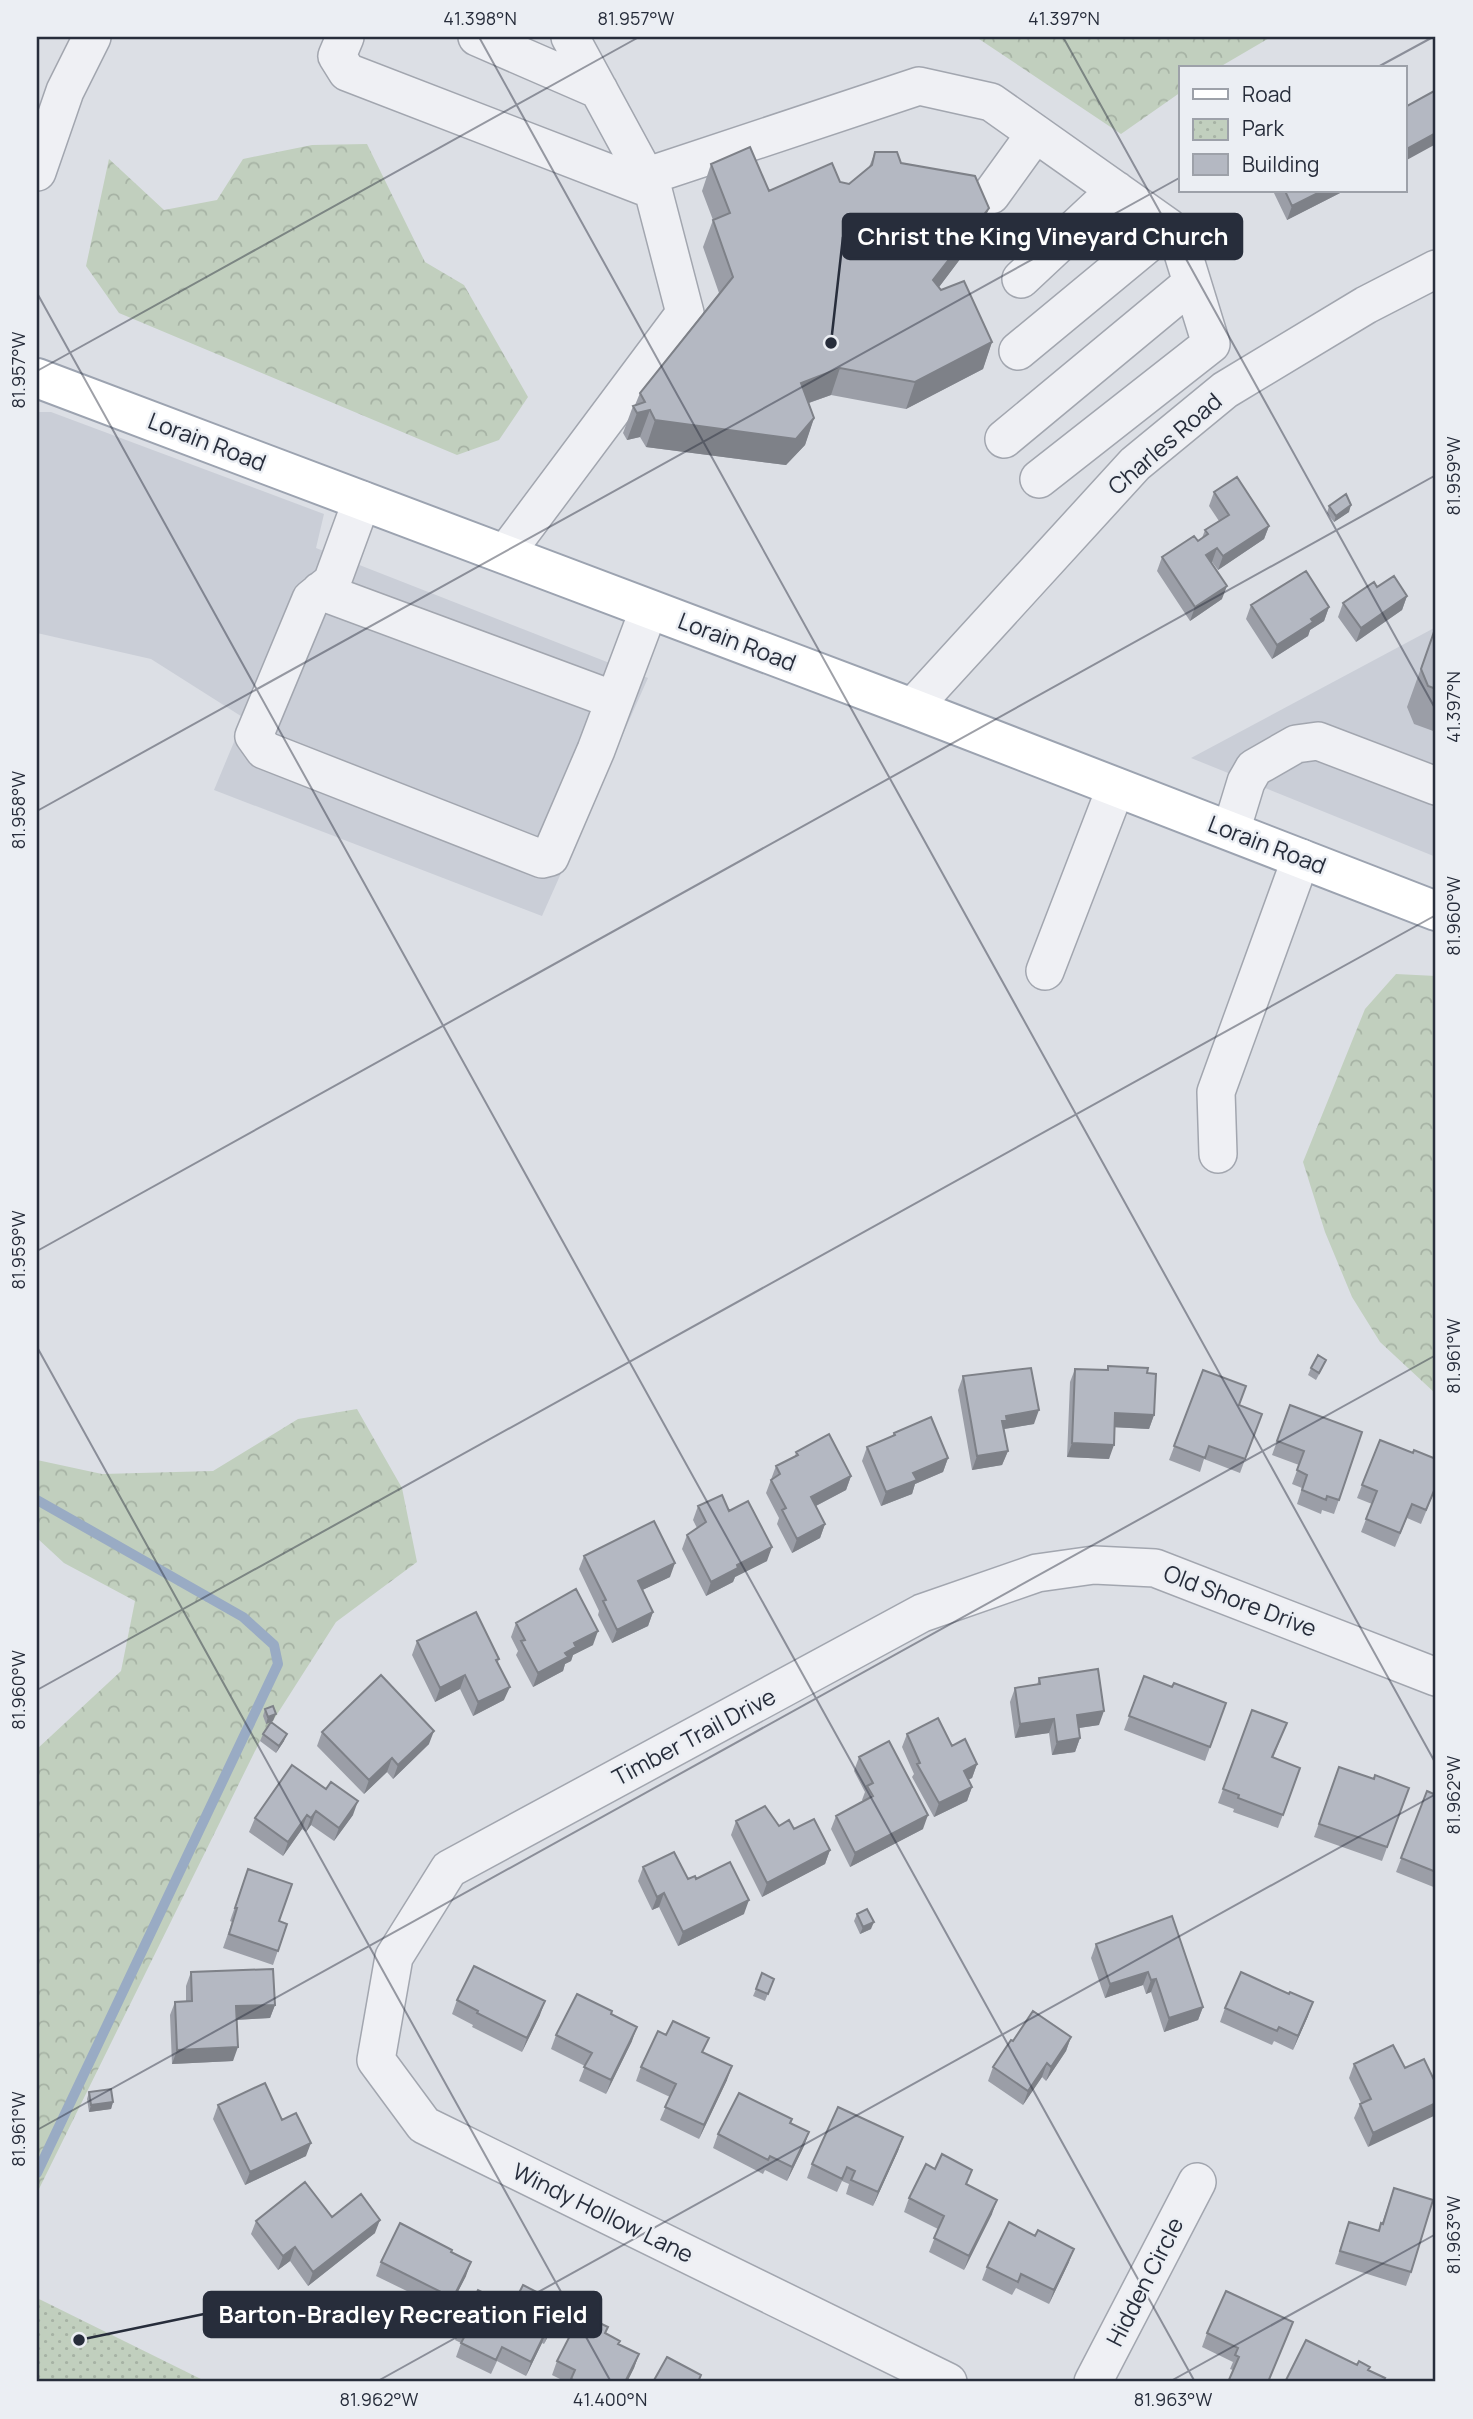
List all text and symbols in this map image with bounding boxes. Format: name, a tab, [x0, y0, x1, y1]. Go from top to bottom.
text: 41.398°N	[443, 6, 517, 30]
text: 81.957°W	[598, 6, 675, 30]
text: 41.397°N	[1028, 6, 1100, 30]
legend	[1179, 66, 1406, 192]
text: Road	[1242, 80, 1292, 108]
text: Park	[1242, 114, 1284, 142]
text: Building	[1242, 150, 1319, 178]
callout: Christ the King Vineyard Church	[843, 214, 1242, 259]
text: Christ the King Vineyard Church	[857, 219, 1229, 252]
text: 81.957°W	[6, 331, 30, 408]
street label: Charles Road	[1101, 385, 1228, 502]
street label: Lorain Road	[144, 404, 271, 478]
text: 81.959°W	[1441, 436, 1465, 516]
street label: Lorain Road	[674, 604, 801, 678]
text: 41.397°N	[1441, 671, 1465, 743]
text: 81.958°W	[6, 771, 30, 849]
street label: Lorain Road	[1204, 807, 1331, 881]
text: 81.960°W	[1441, 876, 1465, 956]
text: 81.959°W	[6, 1210, 30, 1290]
text: 81.961°W	[1441, 1318, 1465, 1394]
street label: Old Shore Drive	[1159, 1556, 1322, 1644]
text: 81.960°W	[6, 1650, 30, 1730]
street label: Timber Trail Drive	[606, 1680, 781, 1793]
text: 81.962°W	[1441, 1755, 1465, 1834]
text: 81.961°W	[6, 2091, 30, 2167]
street label: Windy Hollow Lane	[508, 2154, 699, 2270]
text: 81.963°W	[1441, 2196, 1465, 2274]
street label: Hidden Circle	[1098, 2212, 1190, 2352]
callout: Barton-Bradley Recreation Field	[204, 2292, 601, 2337]
text: Barton-Bradley Recreation Field	[219, 2297, 587, 2330]
text: 81.962°W	[340, 2387, 419, 2411]
text: 41.400°N	[573, 2387, 647, 2411]
text: 81.963°W	[1134, 2387, 1212, 2411]

